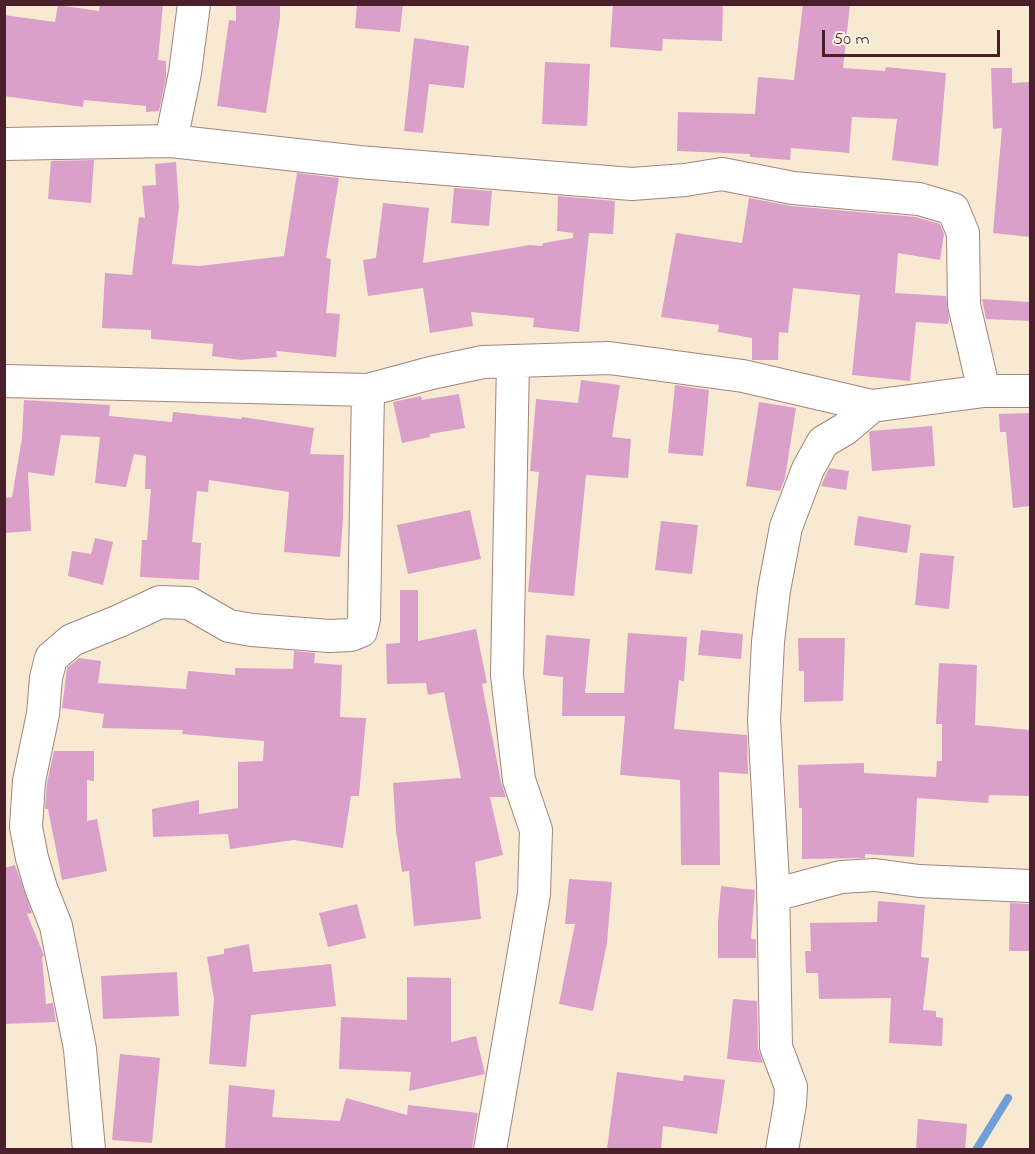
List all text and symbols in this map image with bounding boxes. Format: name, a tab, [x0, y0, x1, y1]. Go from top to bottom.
scale bar	[825, 18, 1004, 56]
text: 50 m	[833, 27, 870, 53]

